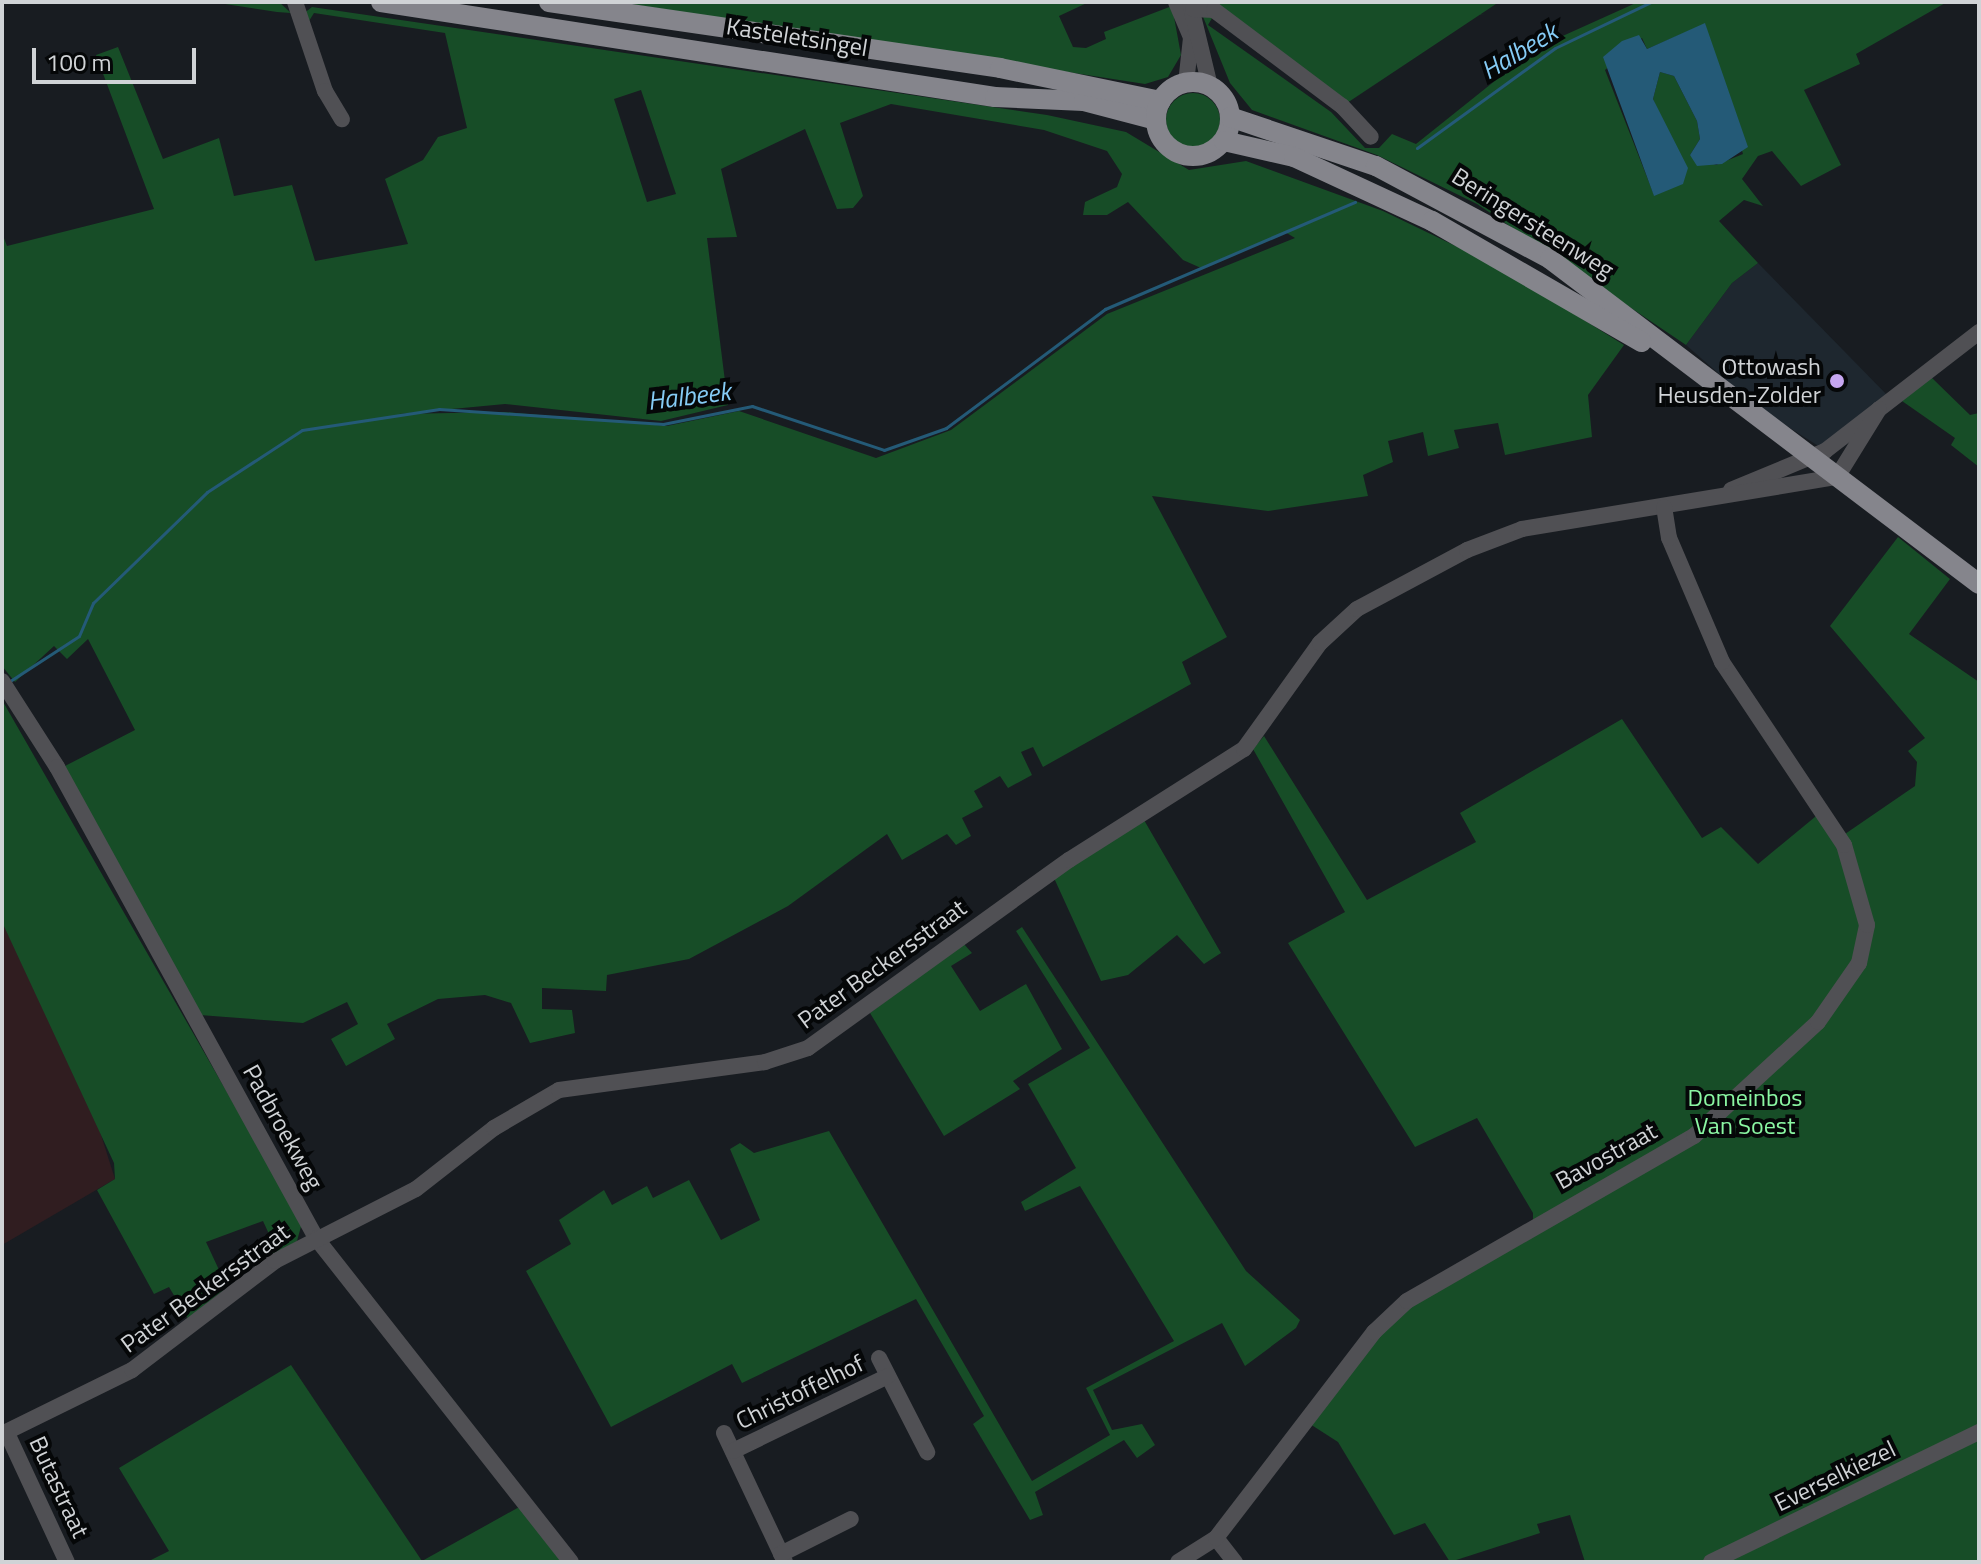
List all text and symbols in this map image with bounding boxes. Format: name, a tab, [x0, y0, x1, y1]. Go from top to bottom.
street label: Kasteletsingel	[724, 12, 870, 62]
water label: Halbeek	[1475, 16, 1563, 86]
scale bar	[36, 32, 200, 82]
text: 100 m	[46, 44, 112, 80]
street label: Beringersteenweg	[1447, 162, 1619, 284]
place label: Ottowash Heusden-Zolder	[1657, 353, 1821, 409]
marker: Ottowash Heusden-Zolder	[1828, 372, 1846, 390]
water label: Halbeek	[646, 375, 732, 417]
street label: Pater Beckersstraat	[792, 893, 972, 1035]
street label: Padbroekweg	[237, 1059, 329, 1195]
park label: Domeinbos Van Soest	[1688, 1084, 1802, 1140]
street label: Bavostraat	[1550, 1116, 1662, 1196]
street label: Pater Beckersstraat	[115, 1217, 295, 1359]
street label: Christoffelhof	[731, 1349, 869, 1435]
street label: Butastraat	[23, 1432, 95, 1542]
street label: Everselkiezel	[1770, 1434, 1900, 1518]

